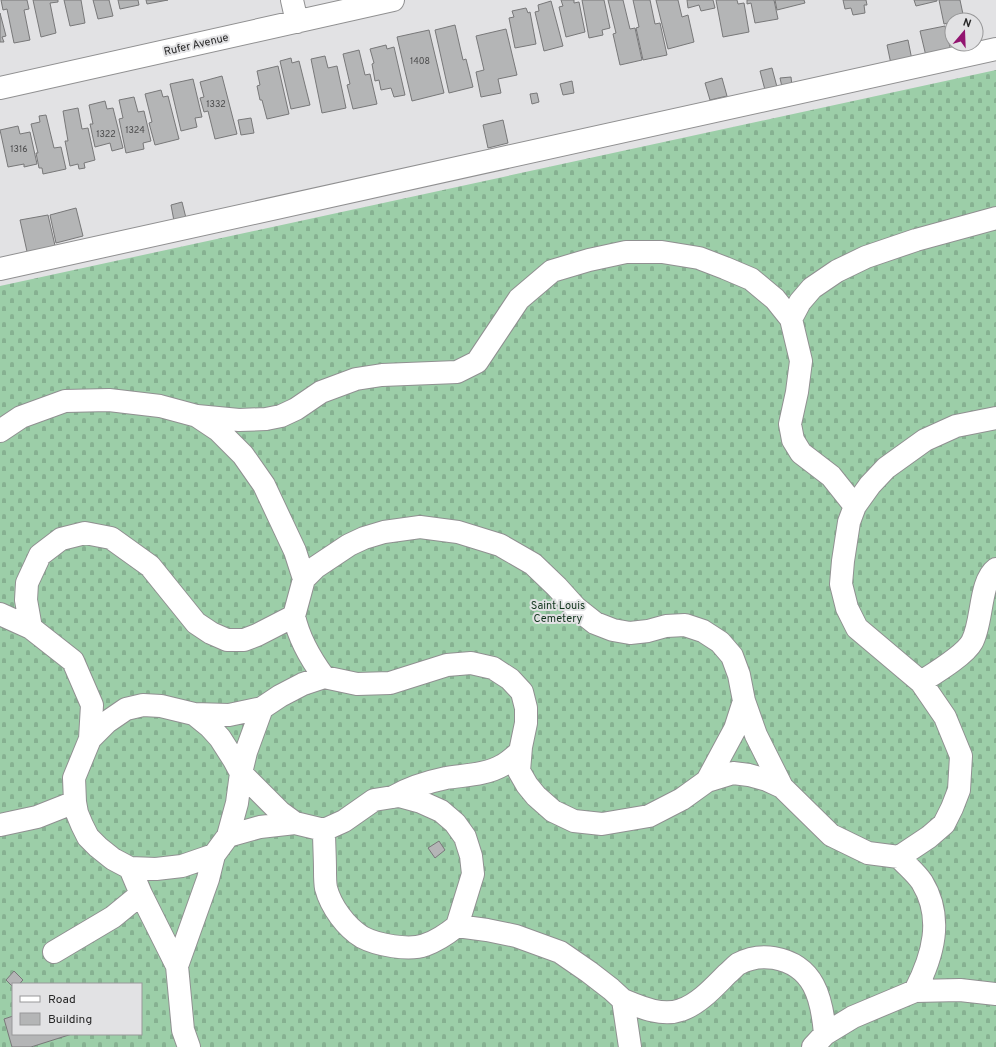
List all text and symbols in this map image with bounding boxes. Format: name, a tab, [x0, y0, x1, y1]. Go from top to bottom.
north arrow	[944, 12, 984, 52]
text: N	[961, 16, 973, 31]
street label: Rufer Avenue	[163, 31, 230, 59]
house number: 1408	[410, 56, 430, 67]
house number: 1332	[206, 99, 226, 110]
house number: 1324	[125, 125, 145, 136]
house number: 1322	[96, 129, 116, 140]
house number: 1316	[10, 144, 28, 155]
park label: Saint Louis Cemetery	[531, 599, 585, 626]
legend	[12, 983, 142, 1035]
text: Road	[48, 992, 76, 1008]
text: Building	[48, 1012, 92, 1028]

